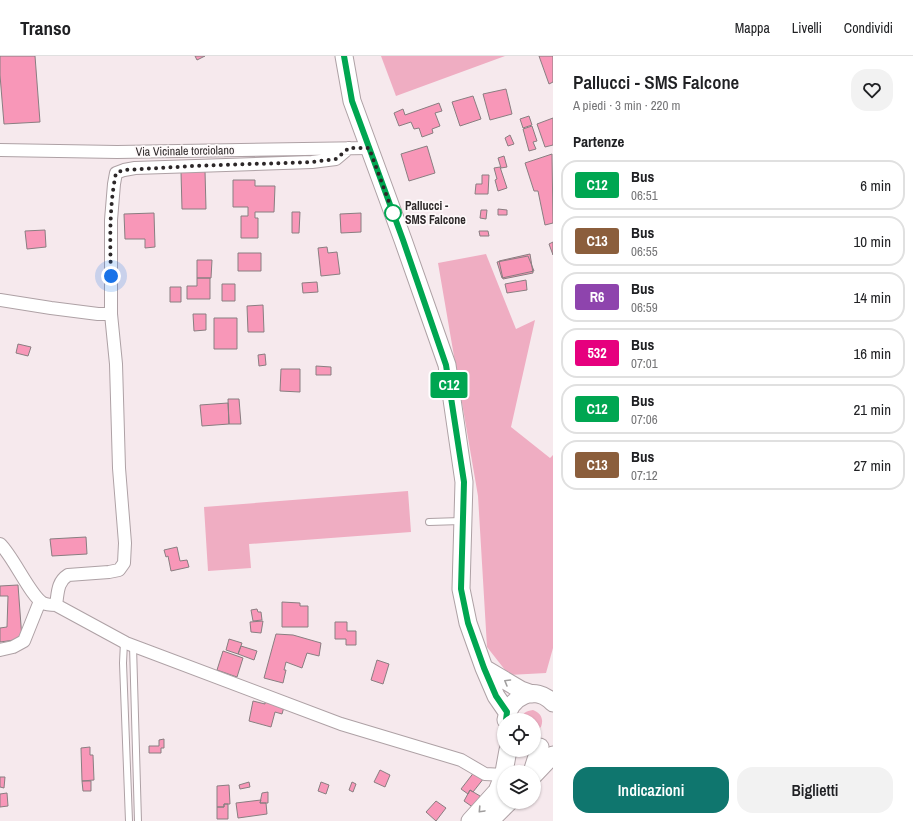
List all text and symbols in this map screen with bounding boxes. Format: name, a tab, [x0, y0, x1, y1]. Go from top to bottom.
text: Transo	[20, 15, 71, 41]
text: Mappa	[735, 19, 770, 37]
text: Livelli	[792, 19, 822, 37]
text: Condividi	[844, 19, 893, 37]
text: Pallucci - SMS Falcone	[573, 69, 739, 95]
button: heart	[851, 69, 893, 111]
text: A piedi · 3 min · 220 m	[573, 97, 680, 114]
text: Partenze	[573, 131, 624, 152]
street label: Via Vicinale torciolano	[136, 142, 234, 160]
text: Bus	[631, 166, 654, 187]
text: 6 min	[860, 175, 891, 196]
text: C12	[586, 176, 608, 194]
text: 06:51	[631, 187, 658, 204]
place label: Pallucci - SMS Falcone	[405, 198, 466, 228]
marker: Pallucci - SMS Falcone	[384, 204, 402, 222]
text: Bus	[631, 222, 654, 243]
text: 10 min	[853, 231, 891, 252]
text: C13	[586, 232, 608, 250]
text: 06:55	[631, 243, 658, 260]
your location	[101, 266, 121, 286]
text: Bus	[631, 278, 654, 299]
text: 14 min	[853, 287, 891, 308]
text: R6	[590, 288, 604, 306]
text: 06:59	[631, 299, 658, 316]
text: Bus	[631, 334, 654, 355]
text: 16 min	[853, 343, 891, 364]
text: 532	[587, 344, 607, 362]
text: 07:01	[631, 355, 658, 372]
line badge: C12	[426, 372, 472, 398]
text: C12	[438, 376, 460, 394]
text: Bus	[631, 390, 654, 411]
text: 21 min	[853, 399, 891, 420]
text: C12	[586, 400, 608, 418]
text: 07:06	[631, 411, 658, 428]
text: Bus	[631, 446, 654, 467]
text: 27 min	[853, 455, 891, 476]
text: C13	[586, 456, 608, 474]
text: 07:12	[631, 467, 658, 484]
one-way arrow	[504, 680, 511, 687]
map controls	[497, 713, 541, 809]
button: locate	[497, 713, 541, 757]
button: layers	[497, 765, 541, 809]
button: Indicazioni	[573, 767, 729, 813]
button: Biglietti	[737, 767, 893, 813]
one-way arrow	[478, 805, 486, 813]

